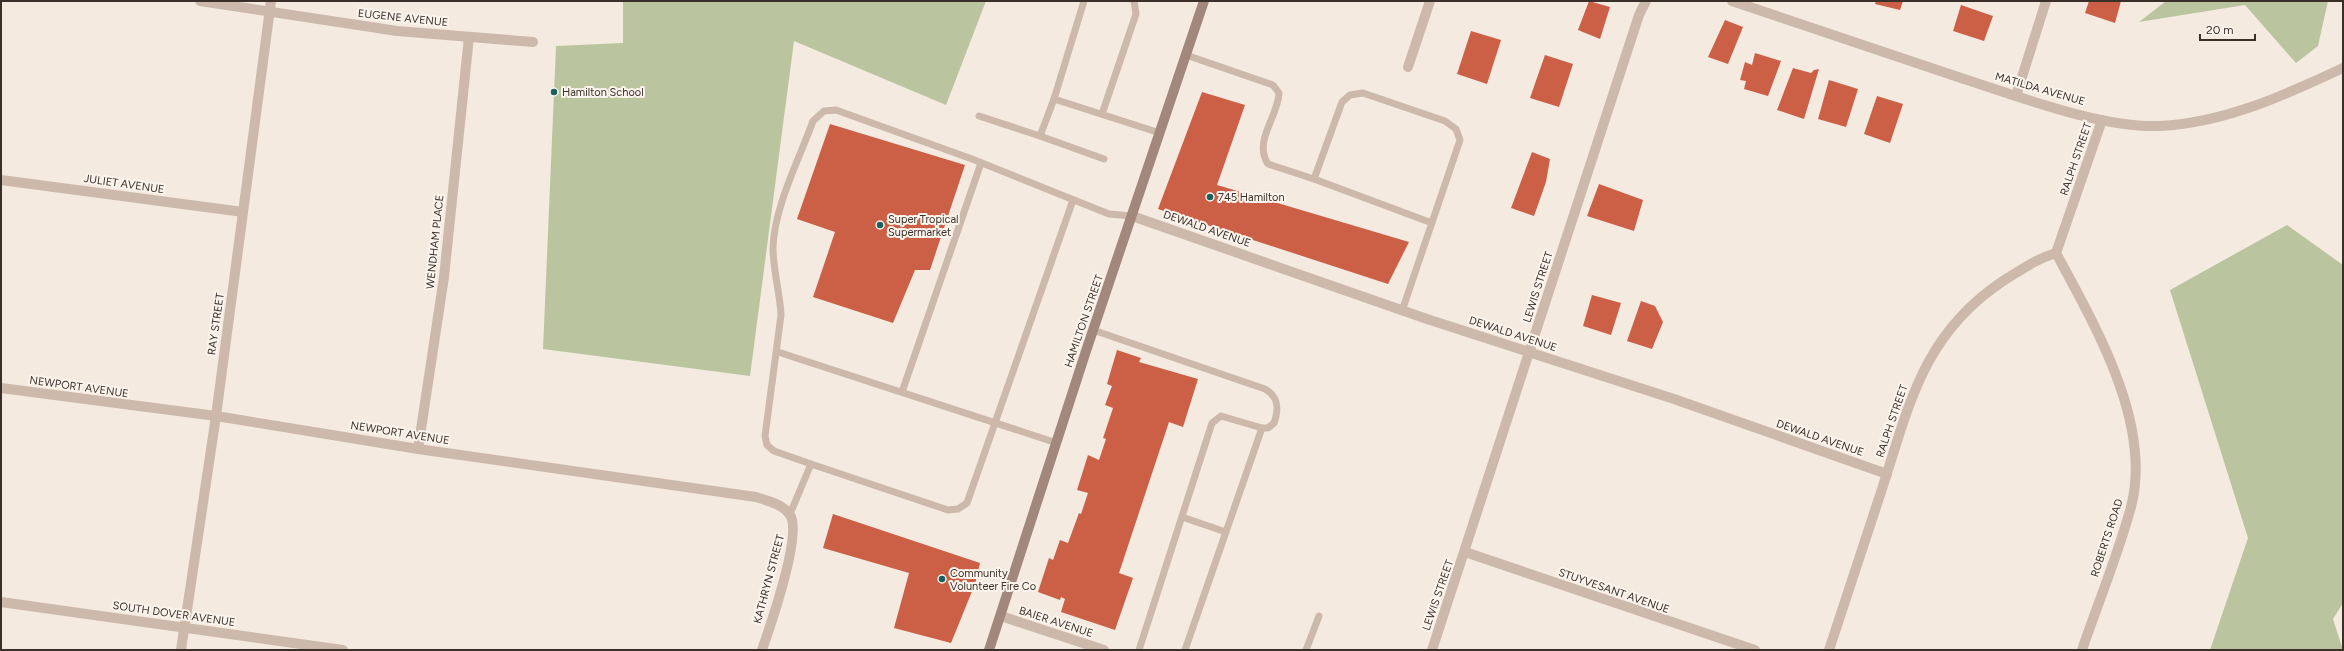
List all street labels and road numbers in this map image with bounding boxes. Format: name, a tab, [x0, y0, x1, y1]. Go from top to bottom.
street label: EUGENE AVENUE	[357, 7, 449, 29]
street label: MATILDA AVENUE	[1993, 70, 2087, 108]
street label: RALPH STREET	[2057, 121, 2095, 197]
street label: JULIET AVENUE	[83, 172, 165, 196]
street label: WENDHAM PLACE	[424, 194, 446, 290]
street label: DEWALD AVENUE	[1162, 208, 1252, 250]
street label: LEWIS STREET	[1520, 250, 1556, 324]
street label: HAMILTON STREET	[1062, 273, 1106, 369]
street label: RAY STREET	[205, 292, 227, 356]
street label: DEWALD AVENUE	[1467, 314, 1559, 354]
street label: NEWPORT AVENUE	[29, 374, 129, 400]
street label: RALPH STREET	[1873, 383, 1911, 459]
street label: DEWALD AVENUE	[1775, 417, 1865, 459]
street label: NEWPORT AVENUE	[350, 419, 450, 447]
street label: ROBERTS ROAD	[2088, 497, 2126, 579]
street label: KATHRYN STREET	[751, 533, 787, 625]
street label: LEWIS STREET	[1420, 558, 1456, 632]
street label: STUYVESANT AVENUE	[1557, 566, 1671, 616]
street label: SOUTH DOVER AVENUE	[112, 599, 236, 629]
street label: BAIER AVENUE	[1017, 604, 1095, 640]

